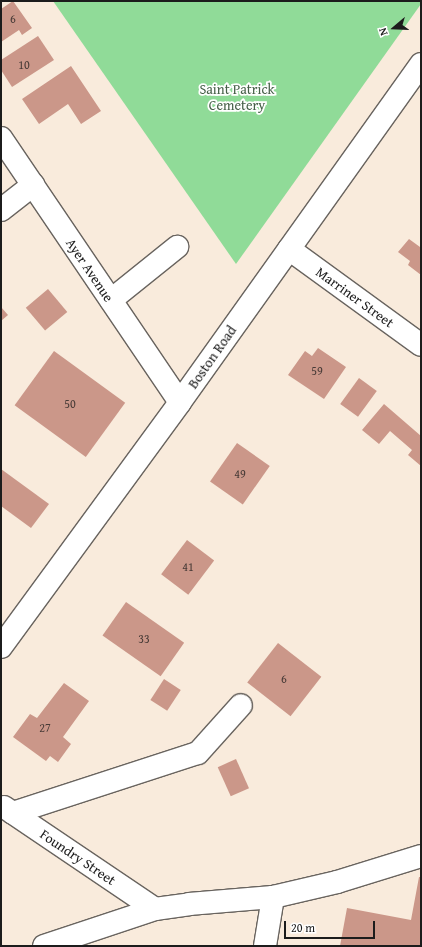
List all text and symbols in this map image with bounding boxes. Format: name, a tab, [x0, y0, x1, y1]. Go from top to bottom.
north arrow	[374, 8, 414, 48]
house number: 6	[10, 12, 16, 26]
text: N	[374, 26, 391, 38]
house number: 10	[18, 58, 30, 72]
park label: Saint Patrick Cemetery	[199, 81, 275, 114]
street label: Ayer Avenue	[63, 235, 117, 305]
street label: Marriner Street	[313, 263, 397, 331]
street label: Boston Road	[184, 322, 240, 392]
house number: 59	[311, 364, 323, 378]
house number: 50	[64, 397, 76, 411]
house number: 49	[234, 467, 246, 481]
house number: 41	[182, 560, 194, 574]
house number: 33	[138, 632, 150, 646]
house number: 6	[281, 672, 287, 686]
house number: 27	[39, 721, 51, 735]
street label: Foundry Street	[37, 826, 119, 888]
scale bar	[286, 913, 377, 939]
text: 20 m	[291, 919, 315, 936]

